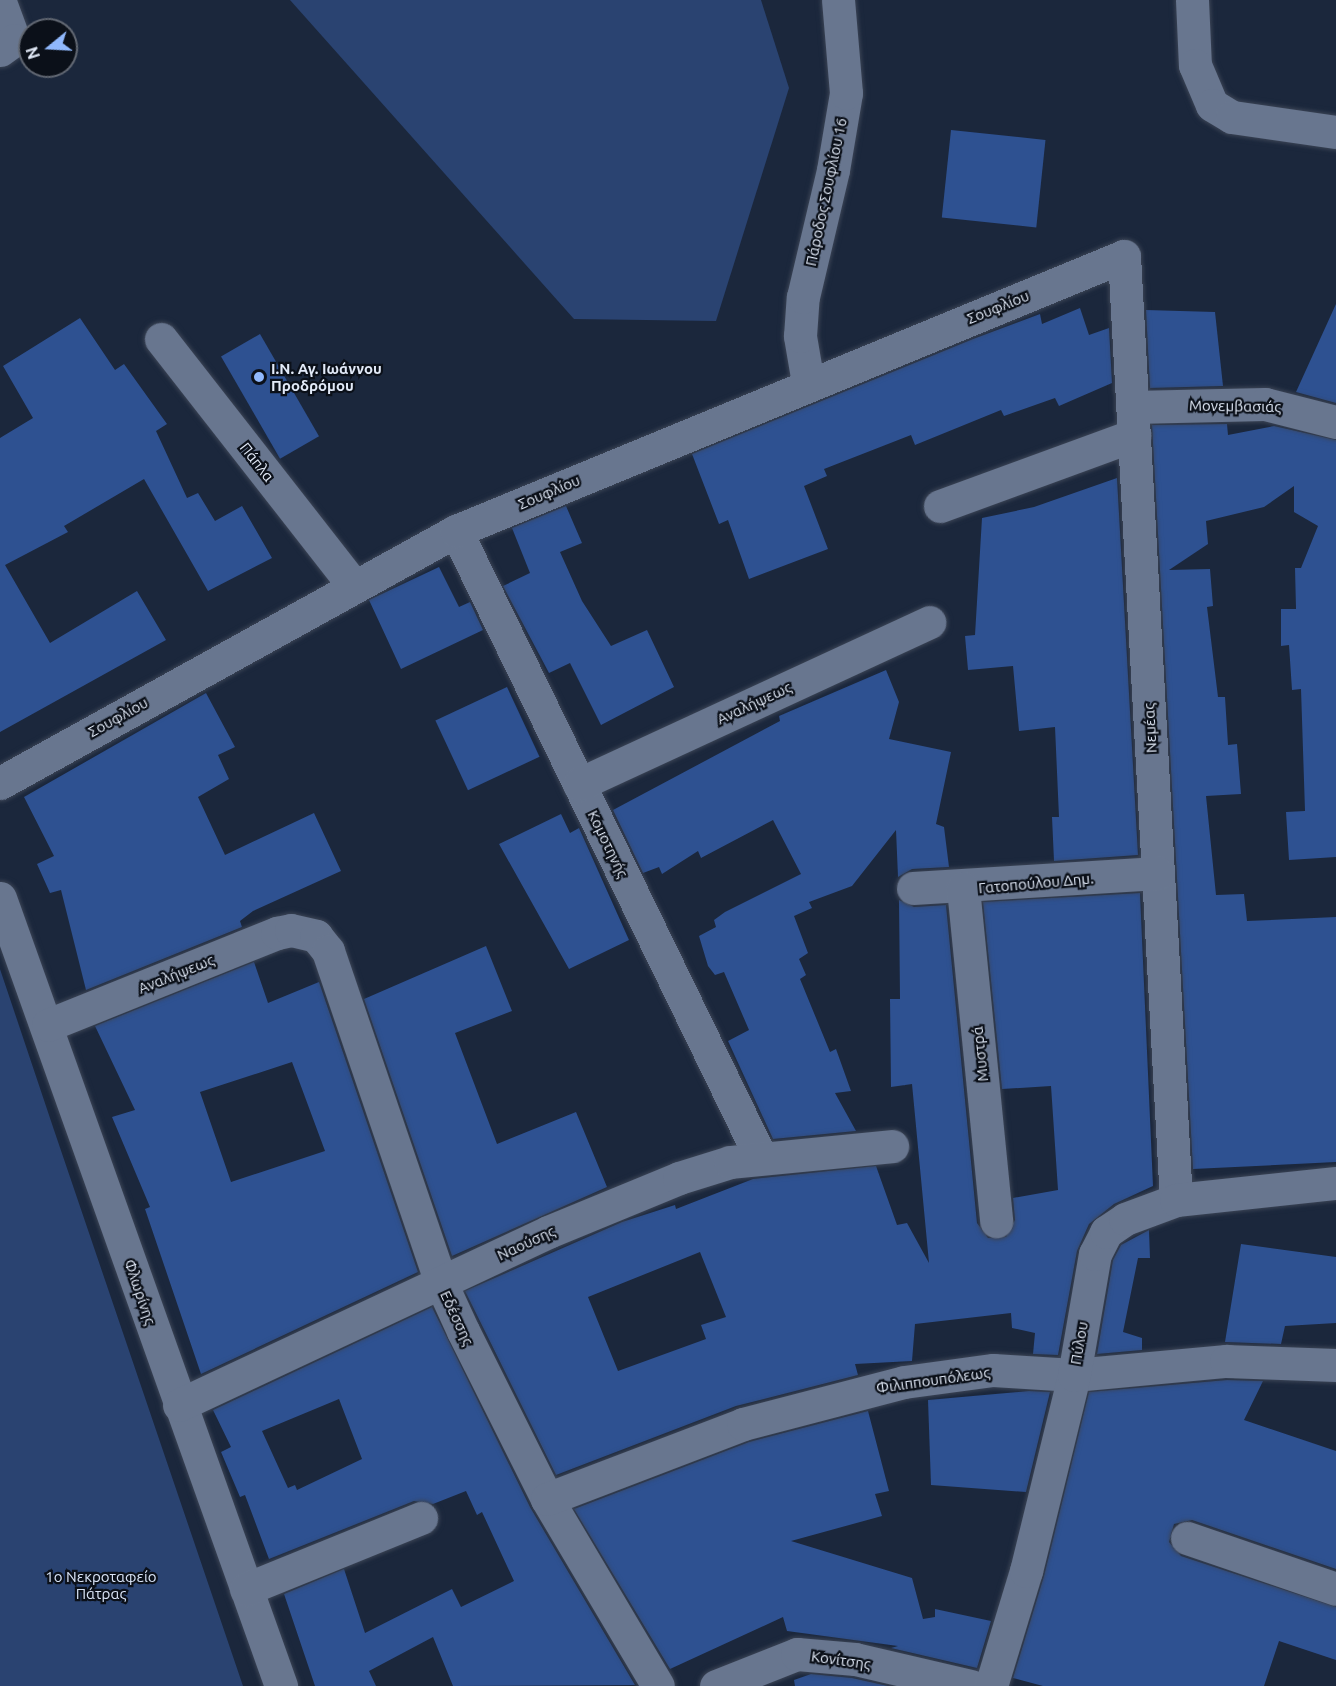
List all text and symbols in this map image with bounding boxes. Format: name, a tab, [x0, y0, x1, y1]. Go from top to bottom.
north arrow	[18, 18, 78, 78]
text: N	[22, 44, 43, 61]
street label: Πάροδος Σουφλίου 16	[802, 116, 850, 268]
street label: Σουφλίου	[964, 286, 1032, 328]
place label: Ι.Ν. Αγ. Ιωάννου Προδρόμου	[271, 359, 382, 394]
marker: Ι.Ν. Αγ. Ιωάννου Προδρόμου	[252, 370, 266, 384]
street label: Μονεμβασιάς	[1189, 396, 1281, 416]
street label: Πάπλα	[236, 439, 278, 485]
street label: Σουφλίου	[515, 471, 583, 513]
street label: Αναλήψεως	[714, 678, 794, 728]
street label: Σουφλίου	[85, 693, 151, 741]
street label: Νεμέας	[1140, 702, 1160, 754]
street label: Κομοτηνής	[584, 807, 632, 881]
street label: Γατοπούλου Δημ.	[978, 869, 1094, 897]
street label: Αναλήψεως	[135, 951, 217, 997]
street label: Μυστρά	[968, 1025, 992, 1083]
street label: Ναούσης	[494, 1222, 558, 1264]
street label: Φλωρίνης	[120, 1257, 160, 1327]
street label: Εδέσσης	[437, 1288, 477, 1348]
street label: Πύλου	[1066, 1320, 1092, 1366]
street label: Φιλιππουπόλεως	[875, 1363, 991, 1397]
park label: 1o Νεκροταφείο Πάτρας	[45, 1567, 157, 1602]
street label: Κονίτσης	[810, 1647, 872, 1673]

